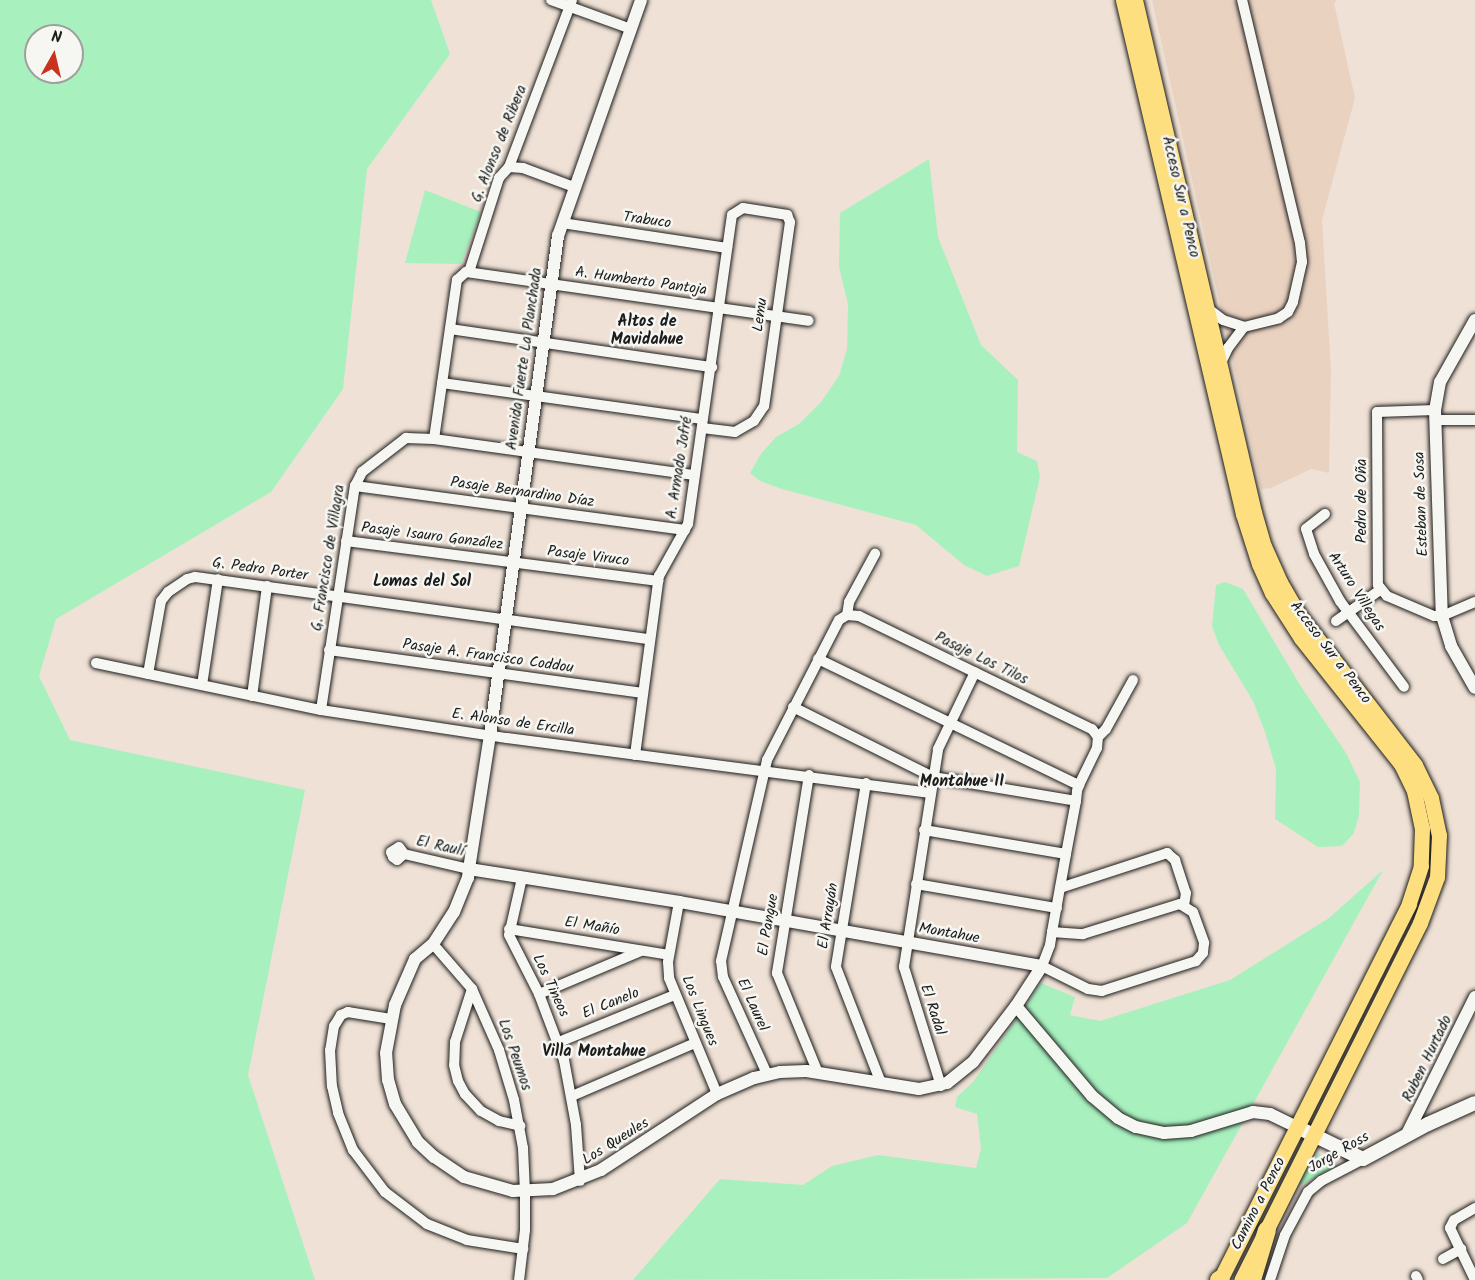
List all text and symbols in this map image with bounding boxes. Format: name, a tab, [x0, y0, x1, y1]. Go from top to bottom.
north arrow	[24, 24, 84, 84]
text: N	[50, 25, 63, 51]
street label: G. Alonso de Ribera	[468, 83, 532, 205]
street label: Acceso Sur a Penco	[1157, 135, 1203, 259]
street label: Trabuco	[622, 209, 672, 233]
street label: A. Humberto Pantoja	[574, 264, 708, 300]
street label: Avenida Fuerte La Planchada	[503, 267, 547, 451]
street label: Lemu	[750, 297, 772, 333]
district label: Altos de Mavidahue	[611, 312, 683, 350]
street label: A. Armado Jofré	[663, 416, 697, 520]
street label: Esteban de Sosa	[1411, 451, 1433, 557]
street label: Pedro de Oña	[1354, 459, 1372, 543]
street label: Pasaje Bernardino Díaz	[449, 474, 595, 512]
street label: G. Francisco de Villagra	[309, 484, 349, 632]
street label: Pasaje Isauro González	[360, 519, 504, 555]
street label: Pasaje Viruco	[546, 543, 630, 571]
street label: Arturo Villegas	[1324, 549, 1388, 635]
street label: G. Pedro Porter	[211, 554, 309, 586]
district label: Lomas del Sol	[373, 572, 471, 592]
street label: Acceso Sur a Penco	[1286, 598, 1374, 708]
street label: Pasaje Los Tilos	[932, 629, 1030, 689]
street label: Pasaje A. Francisco Coddou	[401, 636, 575, 678]
street label: E. Alonso de Ercilla	[450, 705, 576, 741]
district label: Montahue II	[920, 772, 1004, 792]
street label: El Raulí	[414, 833, 466, 861]
street label: El Arrayán	[815, 882, 843, 950]
street label: El Pangue	[755, 893, 783, 957]
street label: El Mañío	[563, 914, 621, 940]
street label: Montahue	[917, 920, 981, 948]
street label: Los Tineos	[528, 952, 572, 1020]
street label: Los Lingues	[677, 973, 721, 1049]
street label: El Laurel	[732, 976, 772, 1034]
street label: El Radal	[915, 982, 949, 1038]
street label: El Canelo	[580, 984, 642, 1024]
street label: Ruben Hurtado	[1399, 1013, 1457, 1105]
street label: Los Peumos	[493, 1017, 535, 1093]
district label: Villa Montahue	[542, 1042, 646, 1062]
street label: Los Queules	[579, 1114, 653, 1170]
street label: Jorge Ross	[1305, 1128, 1373, 1178]
street label: Camino a Penco	[1228, 1155, 1290, 1253]

